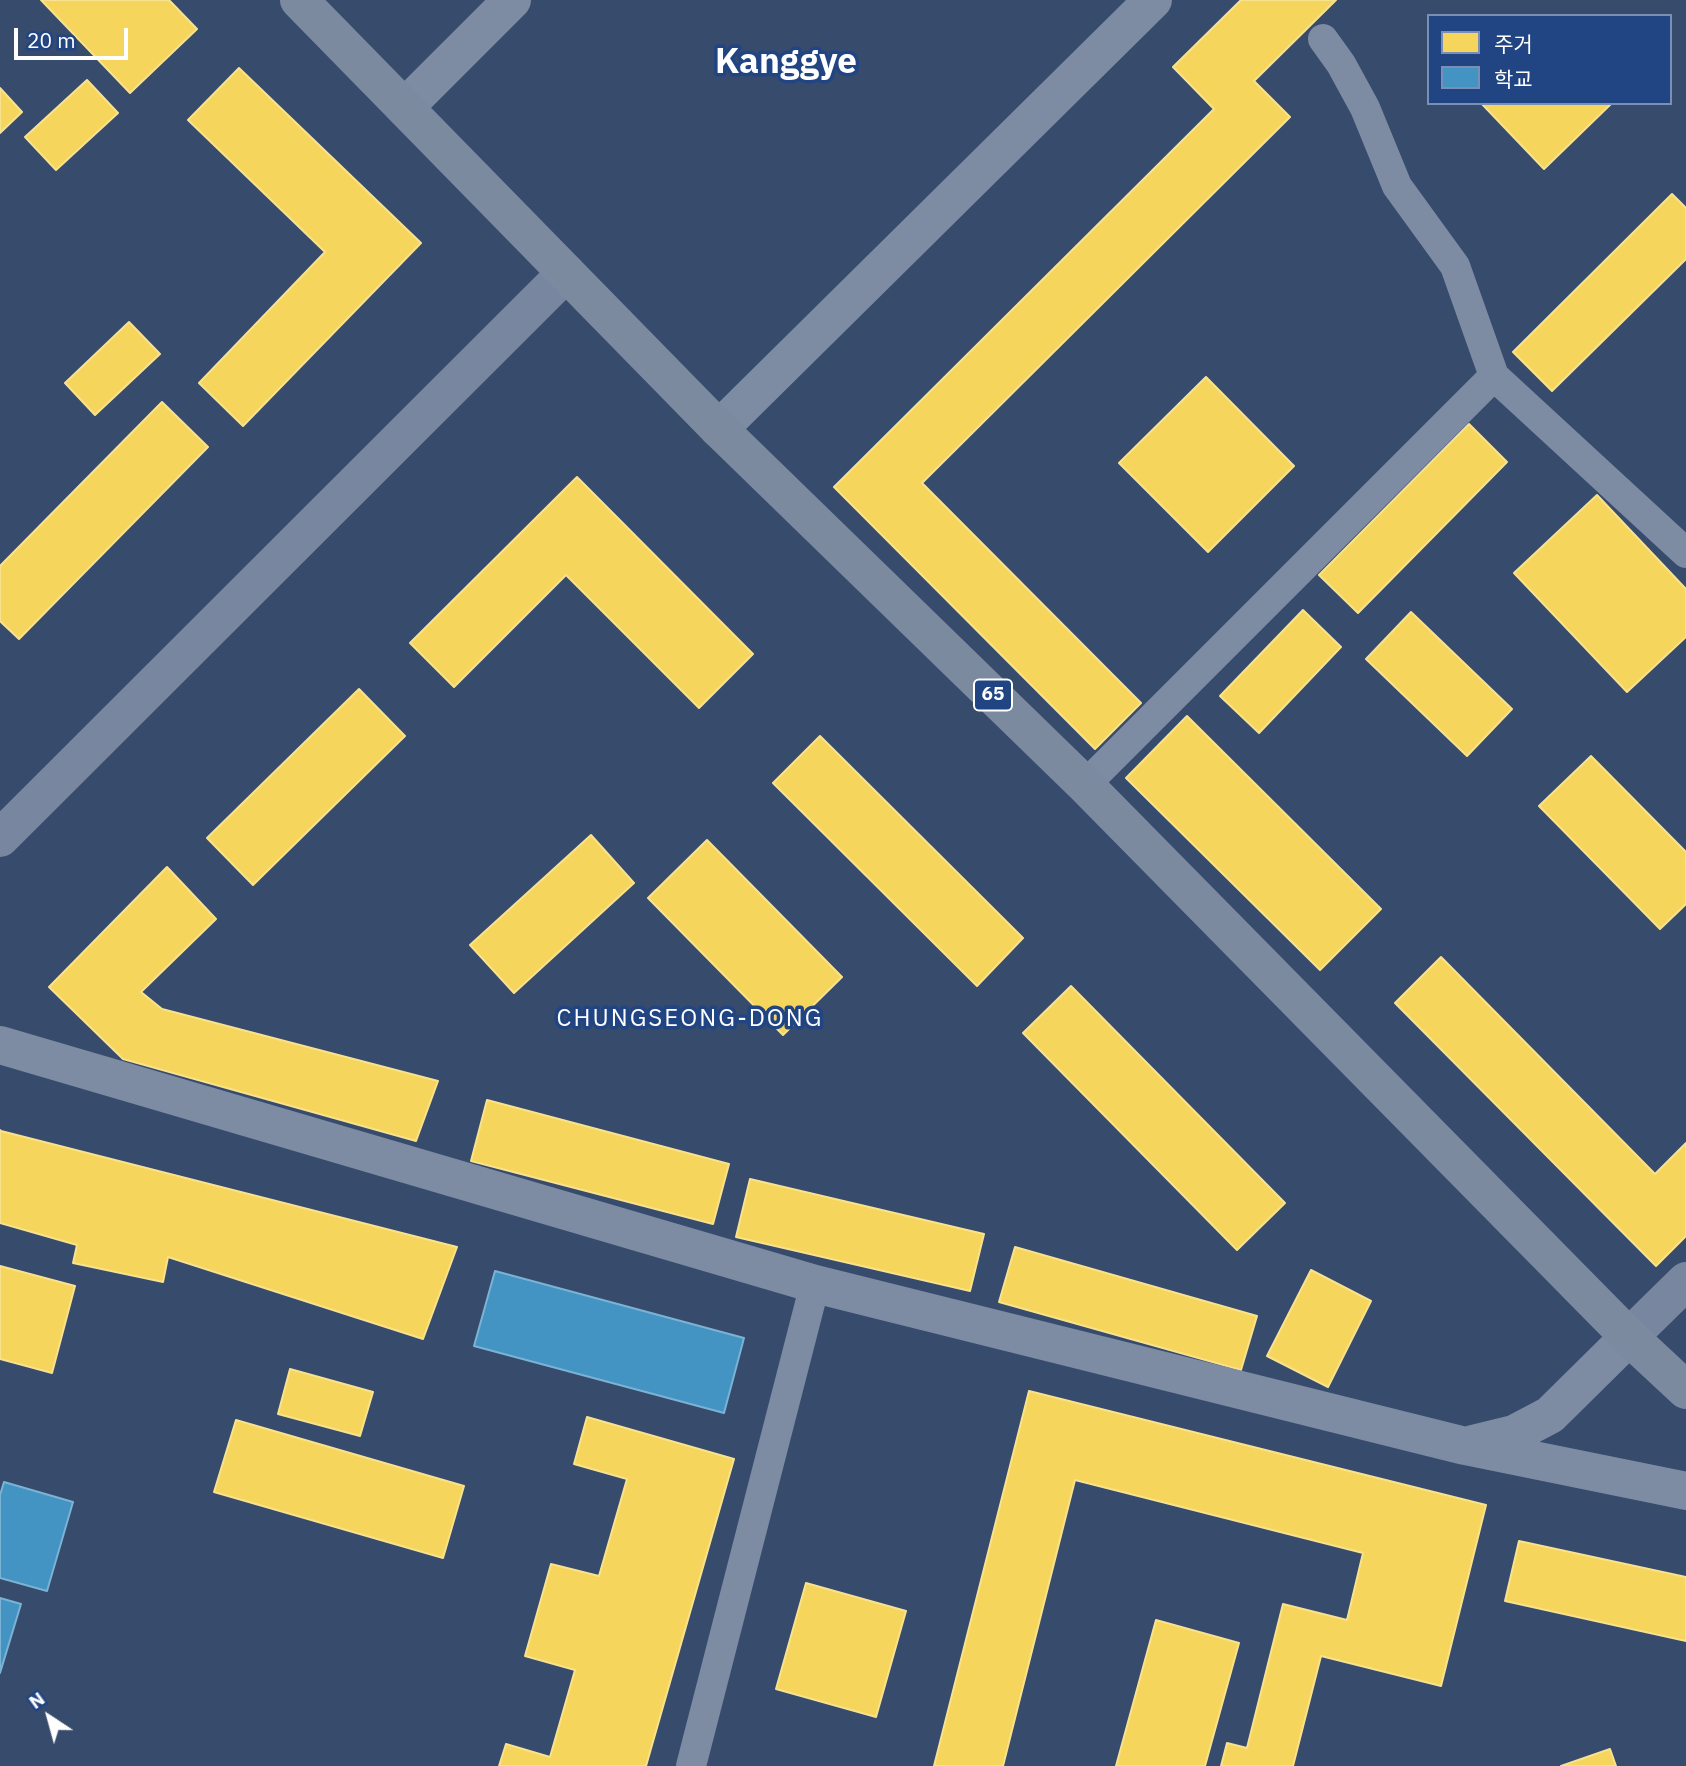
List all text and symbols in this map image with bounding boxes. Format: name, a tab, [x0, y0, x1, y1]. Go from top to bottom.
scale bar	[18, 14, 131, 58]
legend	[1427, 14, 1672, 105]
text: 20 m	[27, 26, 76, 54]
text: 주거	[1494, 30, 1533, 58]
district label: Kanggye	[715, 42, 857, 84]
text: 학교	[1494, 65, 1533, 93]
road number: 65	[974, 680, 1012, 710]
district label: CHUNGSEONG-DONG	[558, 1005, 822, 1033]
north arrow	[14, 1682, 84, 1752]
text: N	[24, 1686, 49, 1714]

